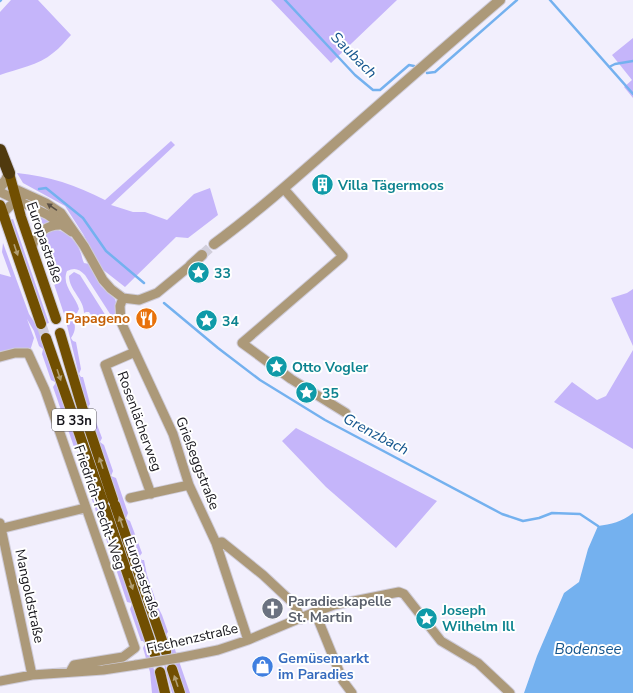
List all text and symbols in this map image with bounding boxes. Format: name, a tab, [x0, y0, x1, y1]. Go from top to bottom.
water label: Saubach	[327, 28, 381, 82]
building icon: Villa Tägermoos	[310, 172, 336, 198]
place label: Villa Tägermoos	[337, 176, 444, 195]
street label: Europastraße	[22, 199, 67, 285]
one-way arrow	[47, 203, 58, 211]
one-way arrow	[13, 245, 19, 257]
place icon: 33	[185, 260, 211, 286]
place label: 33	[214, 264, 231, 283]
restaurant icon: Papageno	[133, 305, 159, 331]
place icon: 34	[194, 308, 220, 334]
place label: Papageno	[65, 309, 130, 328]
place label: 34	[222, 312, 239, 331]
place icon: Otto Vogler	[264, 354, 290, 380]
place label: Otto Vogler	[292, 358, 369, 377]
street label: Rosenlächerweg	[113, 368, 166, 474]
one-way arrow	[56, 369, 62, 381]
place icon: 35	[293, 380, 319, 406]
place label: 35	[322, 384, 339, 403]
water label: Grenzbach	[340, 408, 412, 460]
road number: B 33n	[52, 409, 96, 431]
street label: Grießeggstraße	[171, 414, 224, 512]
street label: Friedrich-Pecht-Weg	[69, 442, 130, 572]
one-way arrow	[98, 456, 104, 468]
one-way arrow	[118, 516, 124, 528]
street label: Europastraße	[120, 534, 165, 620]
street label: Mangoldstraße	[10, 547, 49, 645]
one-way arrow	[128, 579, 134, 591]
place label: Paradieskapelle St. Martin	[288, 592, 392, 627]
church icon: Paradieskapelle St. Martin	[259, 596, 285, 622]
place label: Joseph Wilhelm Ill	[441, 601, 515, 636]
place icon: Joseph Wilhelm Ill	[414, 605, 440, 631]
street label: Fischenzstraße	[144, 619, 240, 658]
water label: Bodensee	[555, 639, 621, 659]
place label: Gemüsemarkt im Paradies	[278, 649, 369, 684]
shop icon: Gemüsemarkt im Paradies	[250, 653, 276, 679]
one-way arrow	[172, 675, 178, 687]

